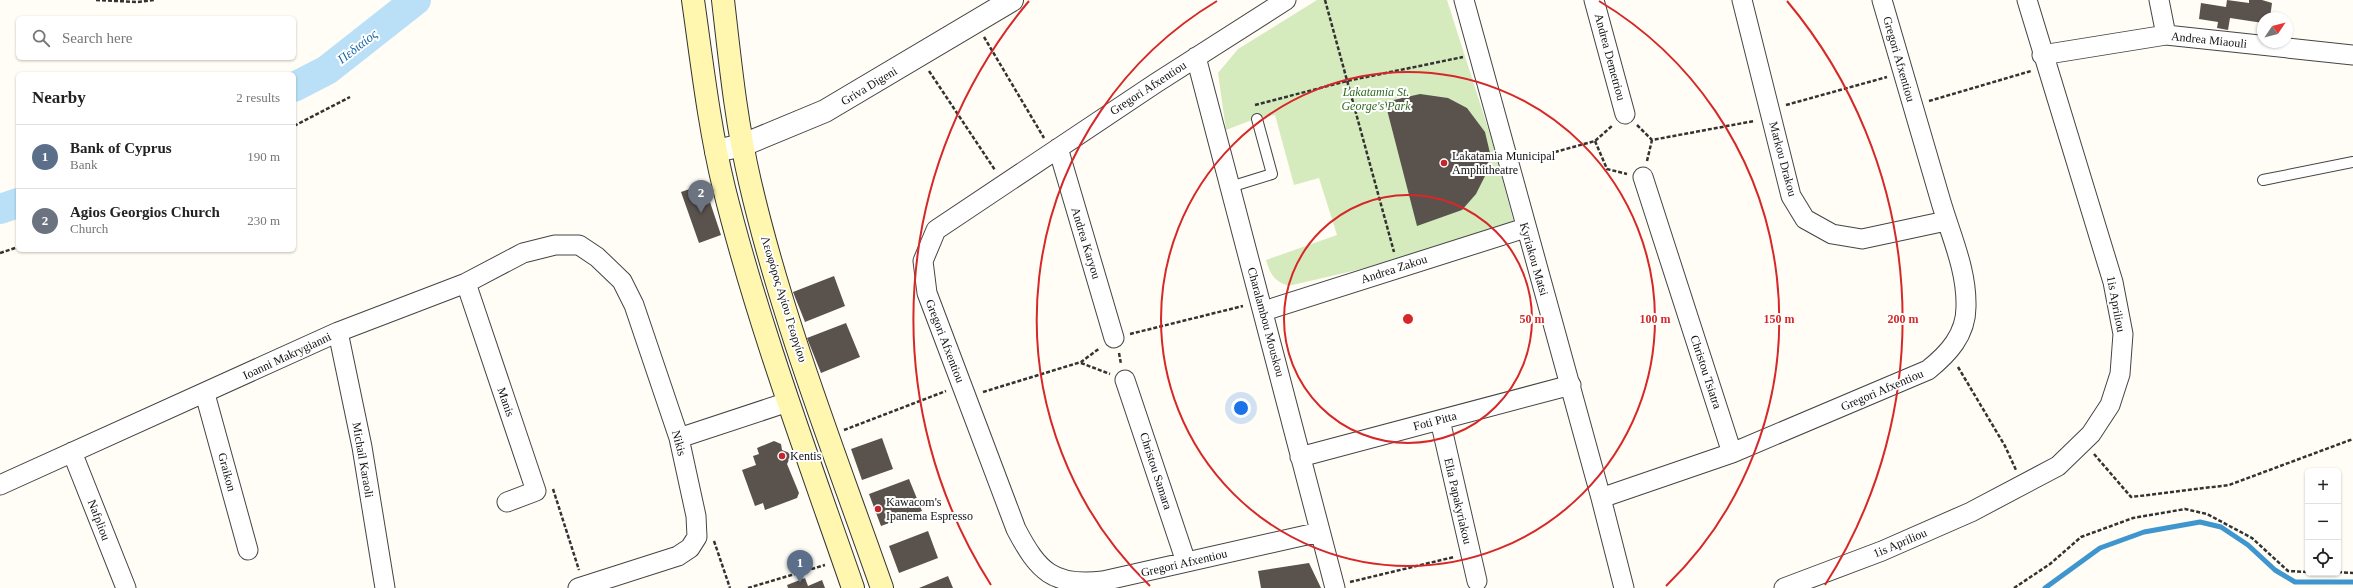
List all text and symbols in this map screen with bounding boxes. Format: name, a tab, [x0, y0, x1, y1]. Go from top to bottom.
street label: Andrea Demetriou	[1592, 12, 1628, 102]
north arrow	[2257, 12, 2293, 48]
street label: Gregori Afxentiou	[1880, 15, 1918, 103]
search box	[16, 16, 296, 60]
water label: Πεδιαίος	[334, 26, 381, 67]
icon: search	[30, 27, 52, 49]
street label: Andrea Miaouli	[2170, 29, 2248, 51]
text: Search here	[62, 30, 132, 46]
street label: Gregori Afxentiou	[1107, 58, 1189, 118]
street label: Griva Digeni	[838, 63, 900, 108]
park label: Lakatamia St. George's Park	[1341, 85, 1411, 113]
text: Nearby	[32, 88, 86, 107]
text: 2 results	[236, 90, 280, 105]
street label: Markou Drakou	[1766, 120, 1800, 198]
text: Bank of Cyprus	[70, 140, 172, 156]
text: 1	[42, 149, 48, 164]
text: 190 m	[247, 149, 280, 164]
place label: Lakatamia Municipal Amphitheatre	[1452, 149, 1556, 177]
text: Bank	[70, 157, 97, 172]
marker: Lakatamia Municipal Amphitheatre	[1439, 158, 1449, 168]
pin: 2	[688, 180, 714, 213]
text: Agios Georgios Church	[70, 204, 220, 220]
street label: Andrea Karyou	[1068, 205, 1104, 281]
text: 2	[42, 213, 48, 228]
text: 230 m	[247, 213, 280, 228]
text: Church	[70, 221, 108, 236]
street label: Kyriakou Matsi	[1517, 221, 1551, 298]
street label: Λεωφόρος Αγίου Γεωργίου	[758, 234, 810, 364]
street label: Andrea Zakou	[1359, 252, 1429, 286]
street label: Charalambou Mouskou	[1245, 266, 1287, 378]
street label: 1is Apriliou	[2104, 275, 2128, 333]
street label: Gregori Afxentiou	[923, 297, 967, 385]
centre of rings	[1401, 312, 1415, 326]
text: 50 m	[1520, 312, 1545, 326]
text: 100 m	[1640, 312, 1671, 326]
text: 150 m	[1764, 312, 1795, 326]
text: 200 m	[1888, 312, 1919, 326]
street label: Ioanni Makrygianni	[241, 329, 334, 383]
street label: Christou Tsiatra	[1688, 333, 1725, 411]
street label: Gregori Afxentiou	[1839, 366, 1925, 414]
street label: Manis	[494, 386, 518, 419]
your location	[1231, 398, 1251, 418]
street label: Foti Pitta	[1412, 408, 1459, 433]
street label: Michail Karaoli	[349, 421, 377, 499]
street label: Nikis	[669, 429, 689, 458]
street label: Christou Samara	[1137, 431, 1175, 512]
place label: Kentis	[790, 449, 822, 463]
street label: Graikon	[215, 451, 239, 493]
marker: Kentis	[777, 451, 787, 461]
street label: Elia Papakyriakou	[1441, 456, 1475, 546]
map controls	[2305, 468, 2341, 576]
button: +	[2305, 468, 2341, 504]
place label: Kawacom's Ipanema Espresso	[886, 495, 973, 523]
street label: Nafpliou	[85, 498, 113, 542]
marker: Kawacom's Ipanema Espresso	[873, 504, 883, 514]
button: −	[2305, 504, 2341, 540]
street label: 1is Apriliou	[1871, 525, 1929, 561]
button: locate	[2305, 540, 2341, 576]
street label: Gregori Afxentiou	[1139, 546, 1229, 580]
pin: 1	[787, 550, 813, 583]

